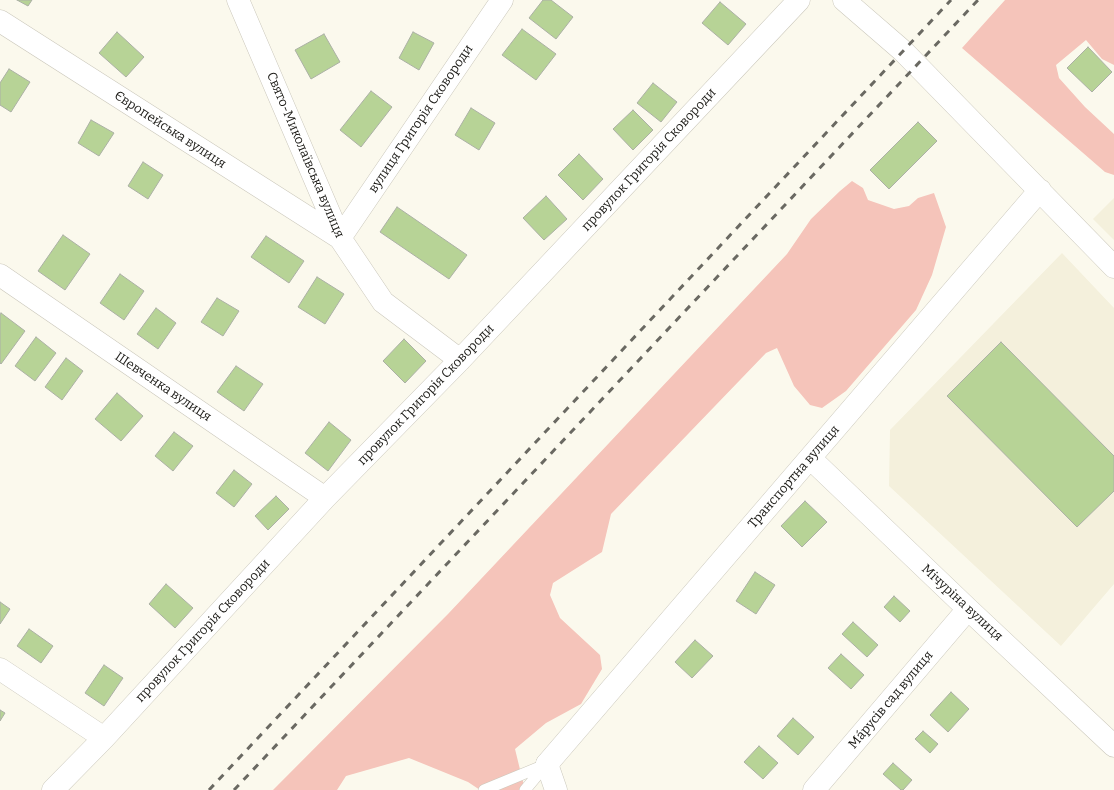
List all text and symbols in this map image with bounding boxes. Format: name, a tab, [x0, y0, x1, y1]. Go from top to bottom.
street label: вулиця Григорія Сковороди	[366, 42, 476, 196]
street label: Свято-Миколаївська вулиця	[263, 70, 347, 240]
street label: провулок Григорія Сковороди	[579, 85, 719, 235]
street label: Європейська вулиця	[111, 88, 229, 172]
street label: провулок Григорія Сковороди	[354, 321, 498, 469]
street label: Шевченка вулиця	[112, 349, 214, 425]
street label: Транспортна вулиця	[745, 422, 843, 532]
street label: провулок Григорія Сковороди	[133, 556, 273, 706]
street label: Мічуріна вулиця	[918, 561, 1006, 645]
street label: Мáрусів сад вулиця	[846, 648, 936, 752]

